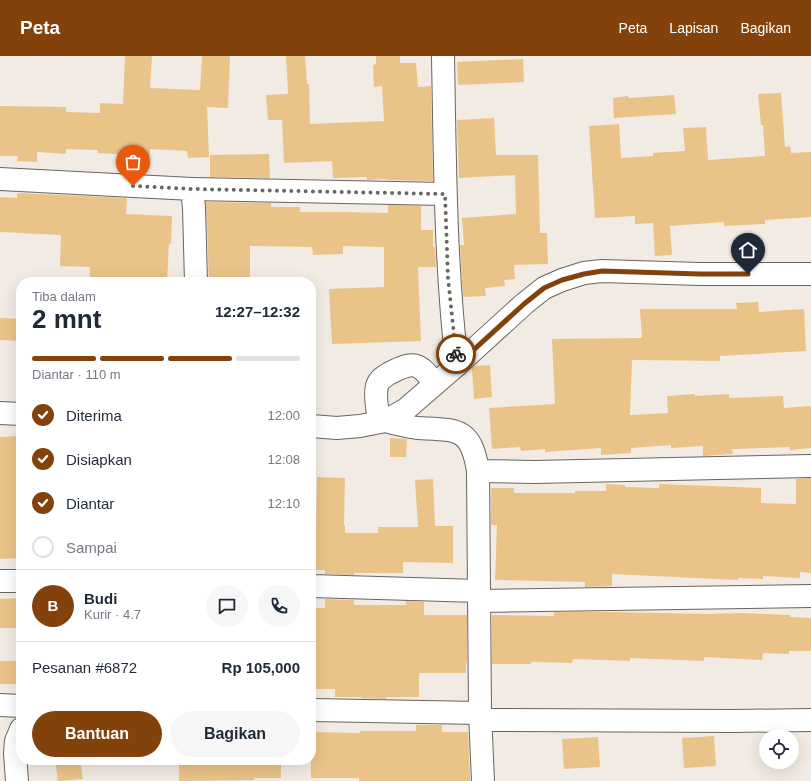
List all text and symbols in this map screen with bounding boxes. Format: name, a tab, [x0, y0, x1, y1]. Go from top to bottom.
text: Peta	[20, 17, 60, 38]
text: Peta	[619, 20, 647, 36]
text: Lapisan	[669, 20, 718, 36]
text: Bagikan	[740, 20, 791, 36]
pin	[116, 145, 150, 186]
icon: bag	[122, 151, 144, 173]
pin	[731, 233, 765, 274]
icon: home	[737, 239, 759, 261]
text: Tiba dalam	[32, 289, 96, 304]
text: 12:27–12:32	[215, 303, 300, 320]
text: 2 mnt	[32, 304, 101, 334]
courier	[436, 334, 476, 374]
icon: bike	[445, 343, 467, 365]
text: Diantar · 110 m	[32, 367, 121, 382]
icon: check	[32, 404, 54, 426]
text: Diterima	[66, 407, 122, 424]
text: 12:00	[267, 408, 300, 423]
icon: check	[32, 448, 54, 470]
text: Disiapkan	[66, 451, 132, 468]
text: 12:08	[267, 452, 300, 467]
icon: check	[32, 492, 54, 514]
text: Diantar	[66, 495, 114, 512]
text: 12:10	[267, 496, 300, 511]
text: Sampai	[66, 539, 117, 556]
button: chat	[206, 585, 248, 627]
button: phone	[258, 585, 300, 627]
text: Budi	[84, 590, 117, 607]
text: B	[48, 597, 58, 614]
text: Kurir · 4.7	[84, 607, 141, 622]
text: Pesanan #6872	[32, 659, 137, 676]
text: Rp 105,000	[222, 659, 300, 676]
button: Bantuan	[32, 711, 162, 757]
button: Bagikan	[170, 711, 300, 757]
map controls	[759, 729, 799, 769]
button: locate	[759, 729, 799, 769]

